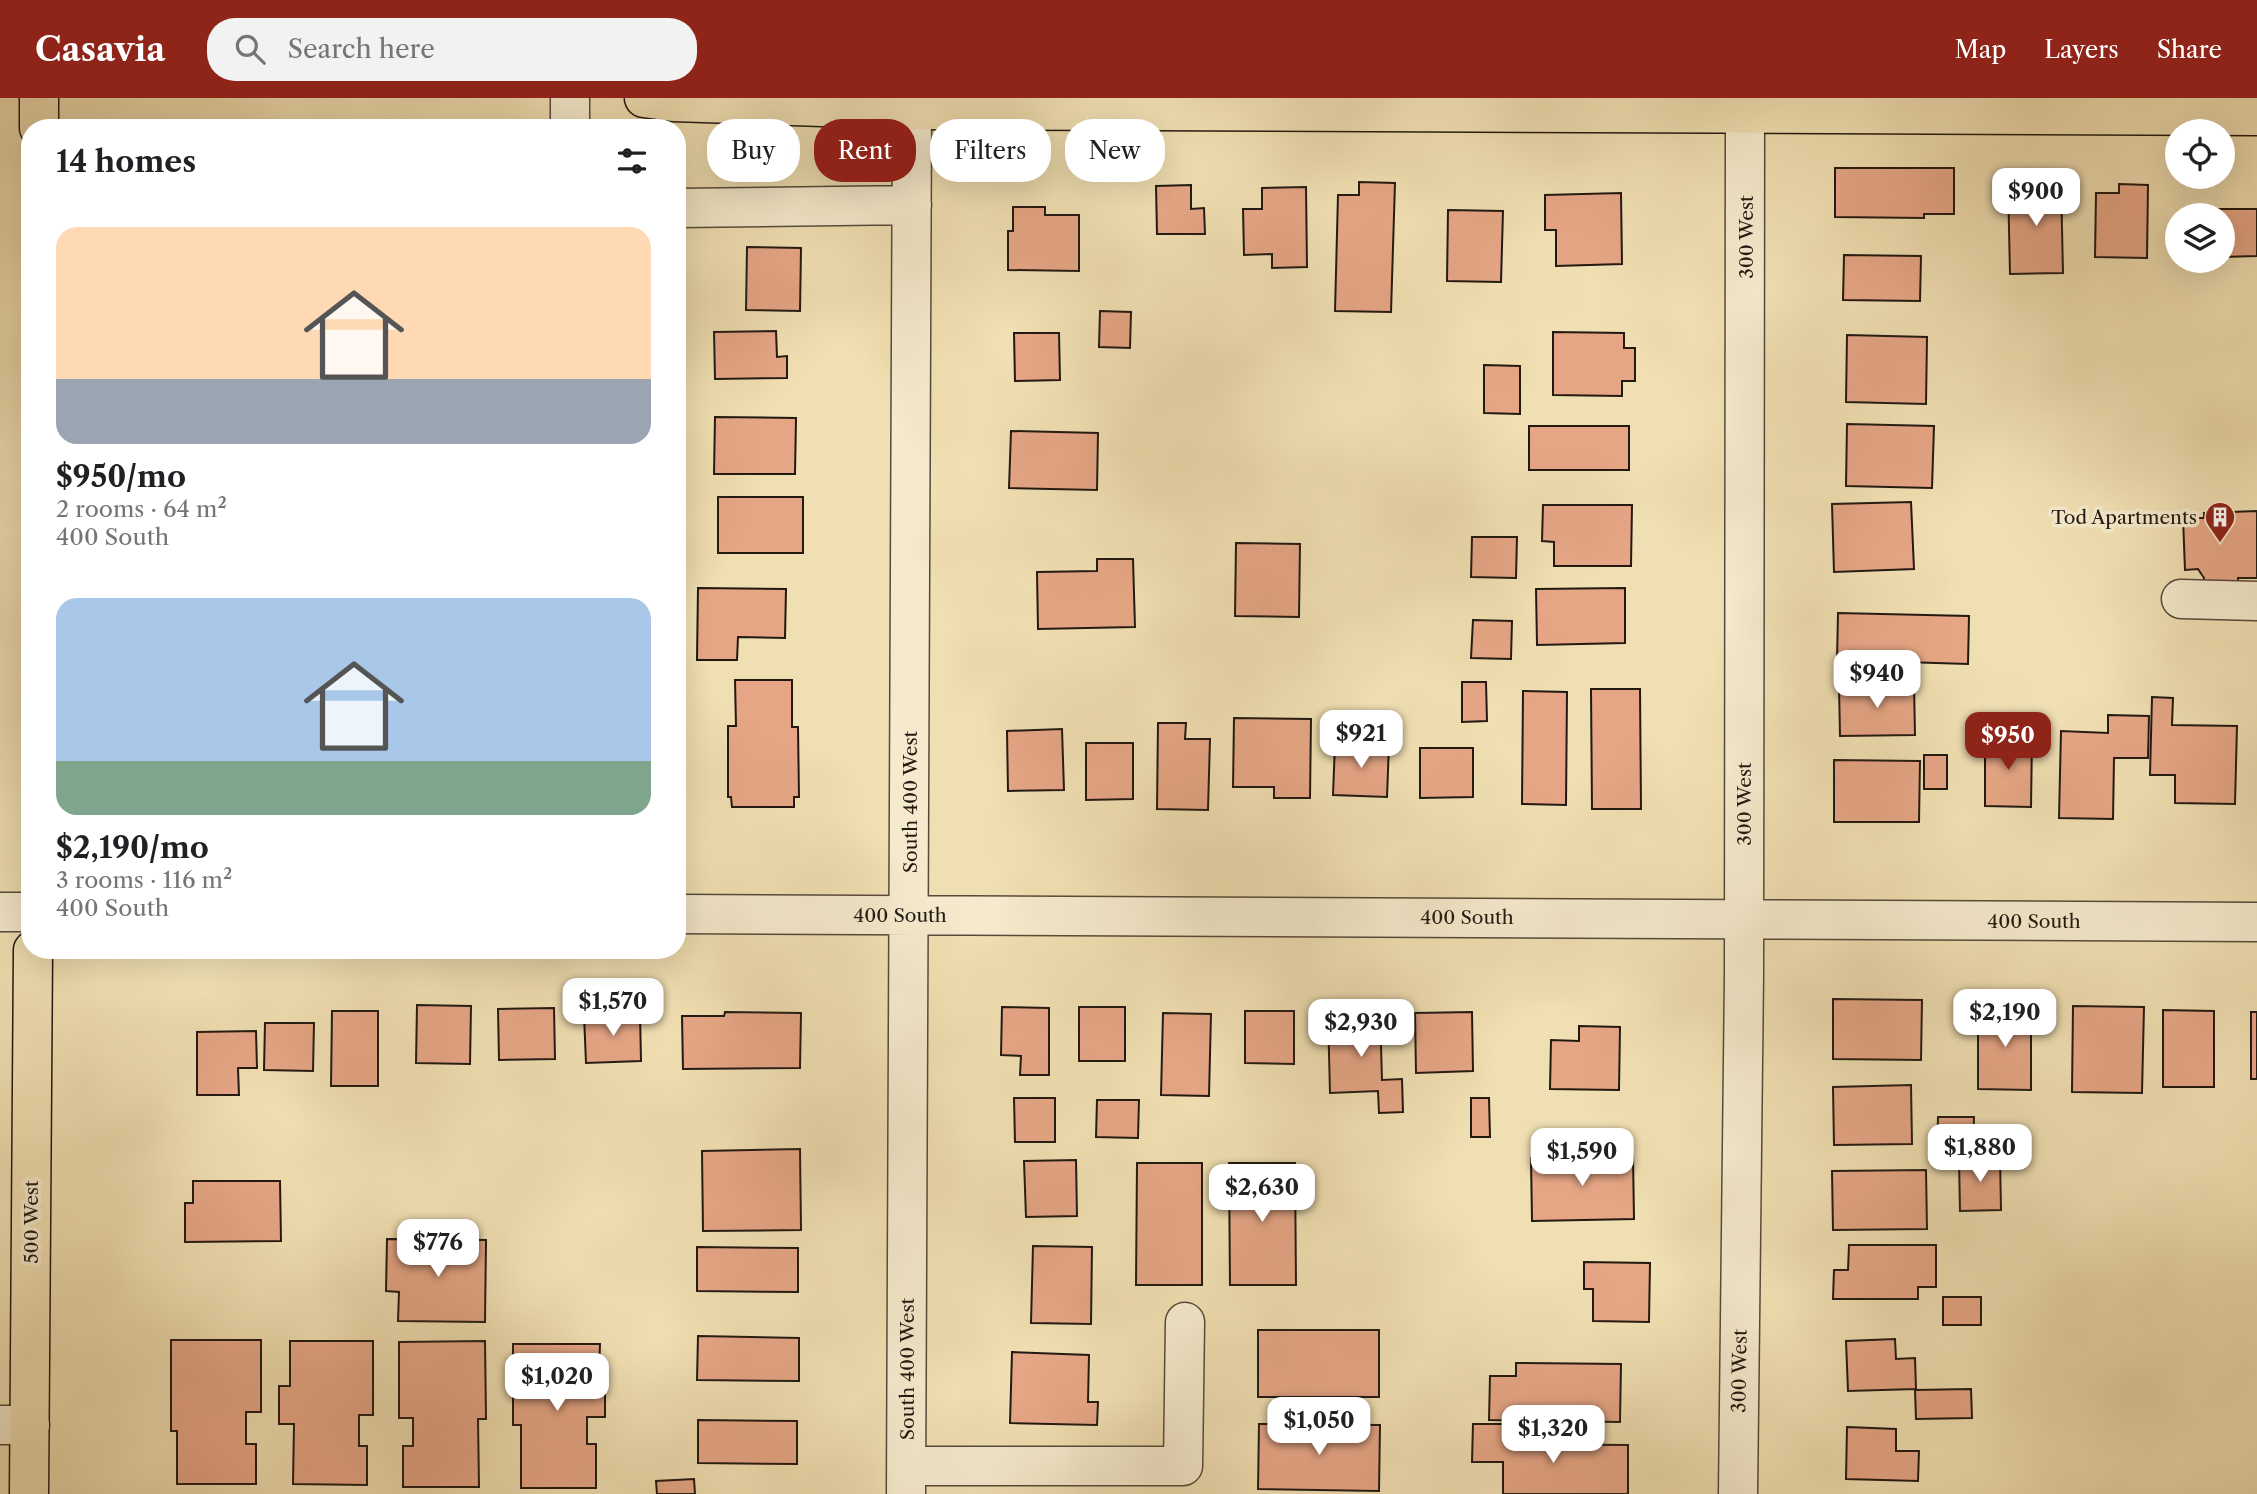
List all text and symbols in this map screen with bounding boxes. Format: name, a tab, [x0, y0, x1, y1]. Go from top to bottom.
search box	[207, 18, 697, 81]
text: Casavia	[35, 29, 165, 70]
icon: search	[231, 30, 269, 68]
text: Search here	[287, 33, 435, 65]
text: Map	[1955, 35, 2006, 64]
text: Layers	[2044, 35, 2119, 64]
text: Share	[2157, 35, 2222, 64]
chip: Buy	[707, 119, 800, 182]
chip: Rent	[814, 119, 916, 182]
chip: Filters	[930, 119, 1051, 182]
chip: New	[1065, 119, 1165, 182]
map controls	[2165, 119, 2235, 273]
button: locate	[2165, 119, 2235, 189]
icon: filters	[613, 142, 651, 180]
text: 14 homes	[56, 143, 196, 180]
pin: $900	[1995, 169, 2077, 228]
text: $900	[2008, 177, 2064, 205]
street label: 300 West	[1735, 195, 1758, 279]
button: layers	[2165, 203, 2235, 273]
icon: home	[291, 272, 417, 398]
text: $950/mo	[56, 458, 186, 495]
text: 2 rooms · 64 m²	[56, 495, 227, 523]
building icon: Tod Apartments	[2203, 500, 2237, 544]
place label: Tod Apartments	[2051, 506, 2197, 529]
text: 400 South	[56, 523, 169, 551]
icon: home	[291, 643, 417, 769]
pin: $940	[1836, 650, 1918, 710]
text: $940	[1850, 659, 1904, 687]
pin: $921	[1320, 710, 1402, 770]
pin: $950	[1967, 712, 2049, 772]
text: $921	[1336, 719, 1386, 747]
text: $950	[1981, 721, 2035, 749]
street label: South 400 West	[899, 730, 922, 873]
street label: 300 West	[1733, 762, 1756, 846]
text: $2,190/mo	[56, 829, 209, 866]
text: 3 rooms · 116 m²	[56, 866, 232, 894]
text: 400 South	[56, 894, 169, 922]
street label: 400 South	[853, 904, 947, 927]
street label: 400 South	[1420, 906, 1514, 929]
street label: 400 South	[1987, 910, 2081, 933]
pin: $1,570	[556, 978, 670, 1038]
text: $1,570	[579, 987, 647, 1015]
pin: $2,190	[1948, 990, 2062, 1049]
text: $2,190	[1969, 998, 2041, 1026]
pin: $2,930	[1304, 1000, 1418, 1059]
text: $2,930	[1324, 1008, 1398, 1036]
pin: $1,880	[1923, 1124, 2037, 1184]
pin: $1,590	[1525, 1128, 1639, 1188]
text: $1,880	[1944, 1133, 2016, 1161]
text: $1,590	[1547, 1137, 1617, 1165]
pin: $2,630	[1205, 1164, 1319, 1224]
text: $2,630	[1225, 1173, 1299, 1201]
street label: 500 West	[20, 1180, 43, 1264]
pin: $776	[397, 1220, 479, 1279]
text: $776	[413, 1228, 463, 1256]
street label: South 400 West	[896, 1297, 919, 1440]
street label: 300 West	[1727, 1329, 1752, 1413]
pin: $1,020	[500, 1354, 614, 1413]
text: $1,020	[521, 1362, 593, 1390]
pin: $1,050	[1262, 1398, 1376, 1457]
text: $1,050	[1283, 1406, 1355, 1434]
pin: $1,320	[1496, 1406, 1610, 1465]
text: $1,320	[1518, 1414, 1588, 1442]

